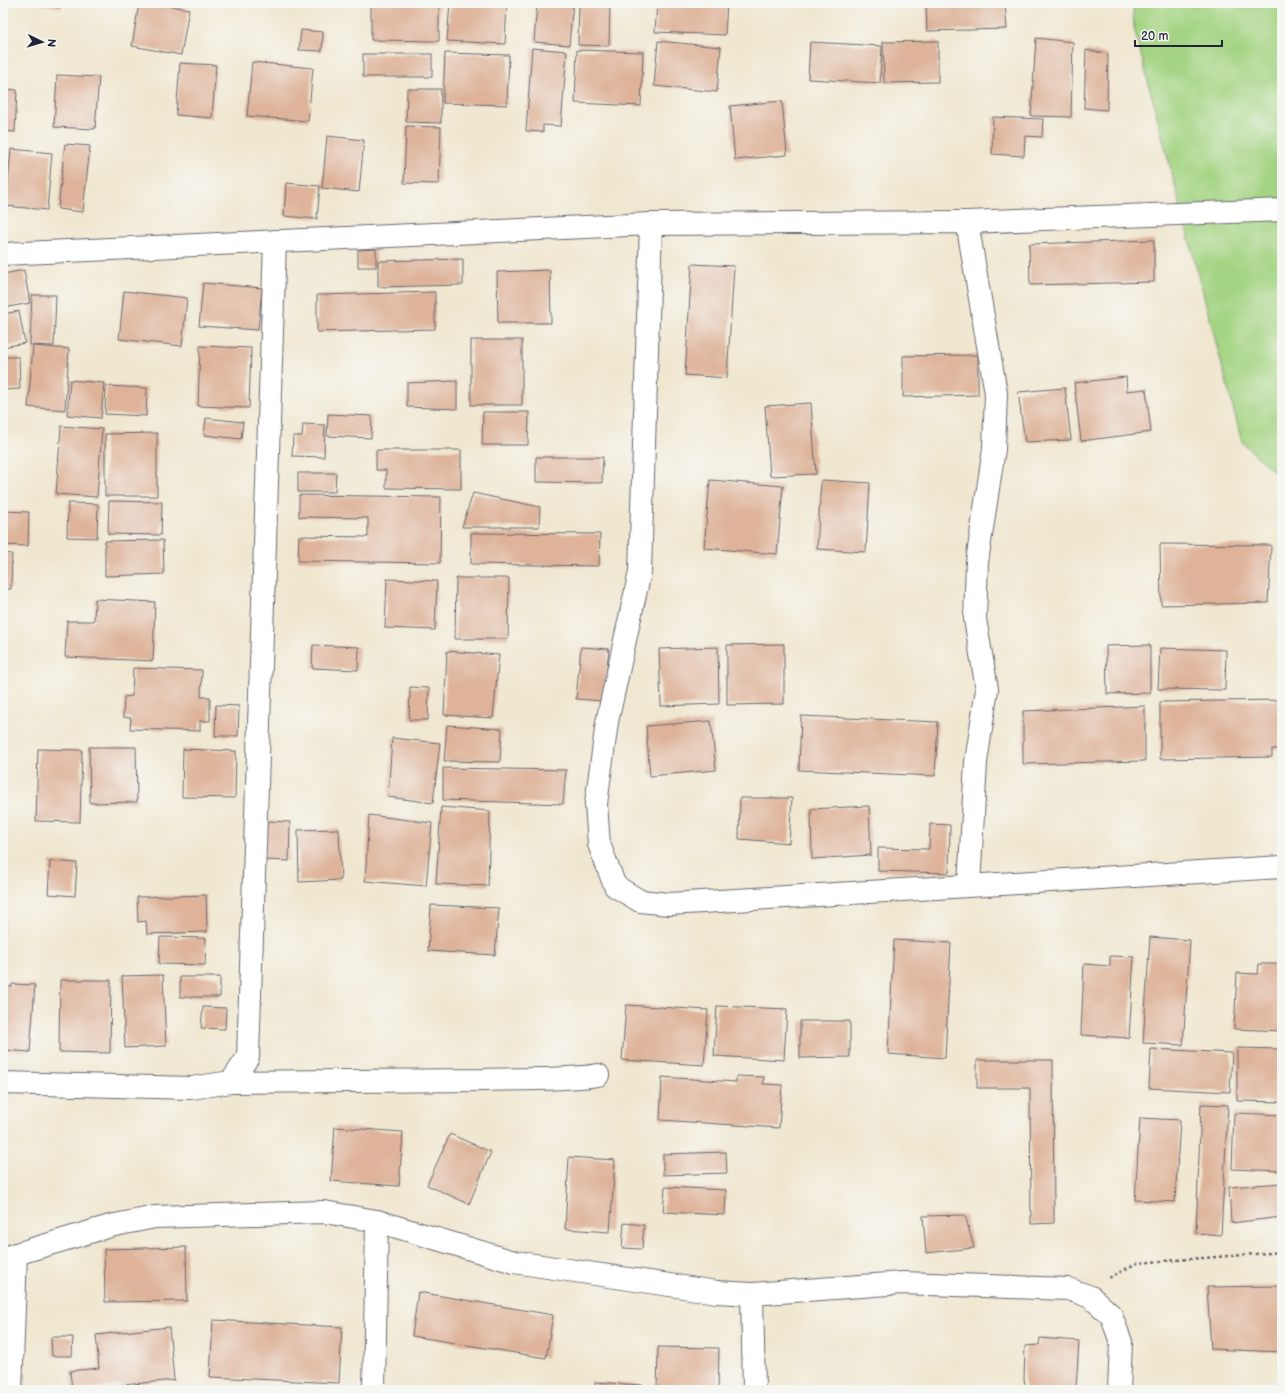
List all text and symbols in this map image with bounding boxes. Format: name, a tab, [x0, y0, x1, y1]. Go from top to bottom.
north arrow	[22, 22, 62, 62]
scale bar	[1135, 22, 1222, 48]
text: 20 m	[1141, 29, 1168, 44]
text: N	[45, 38, 58, 48]

